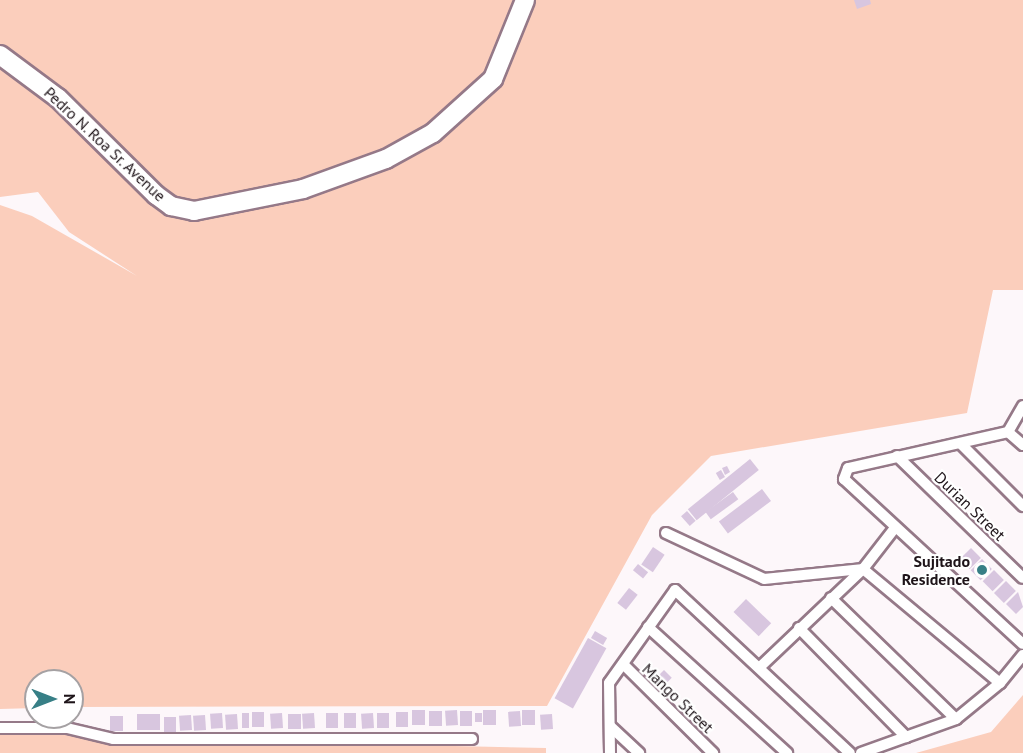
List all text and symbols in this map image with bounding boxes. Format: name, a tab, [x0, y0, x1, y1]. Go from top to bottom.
street label: Pedro N. Roa Sr. Avenue	[39, 82, 171, 206]
street label: Durian Street	[931, 468, 1009, 544]
place label: Sujitado Residence	[902, 551, 970, 589]
marker: Sujitado Residence	[975, 563, 989, 577]
street label: Mango Street	[638, 659, 718, 737]
north arrow	[24, 669, 84, 729]
text: N	[60, 694, 80, 704]

